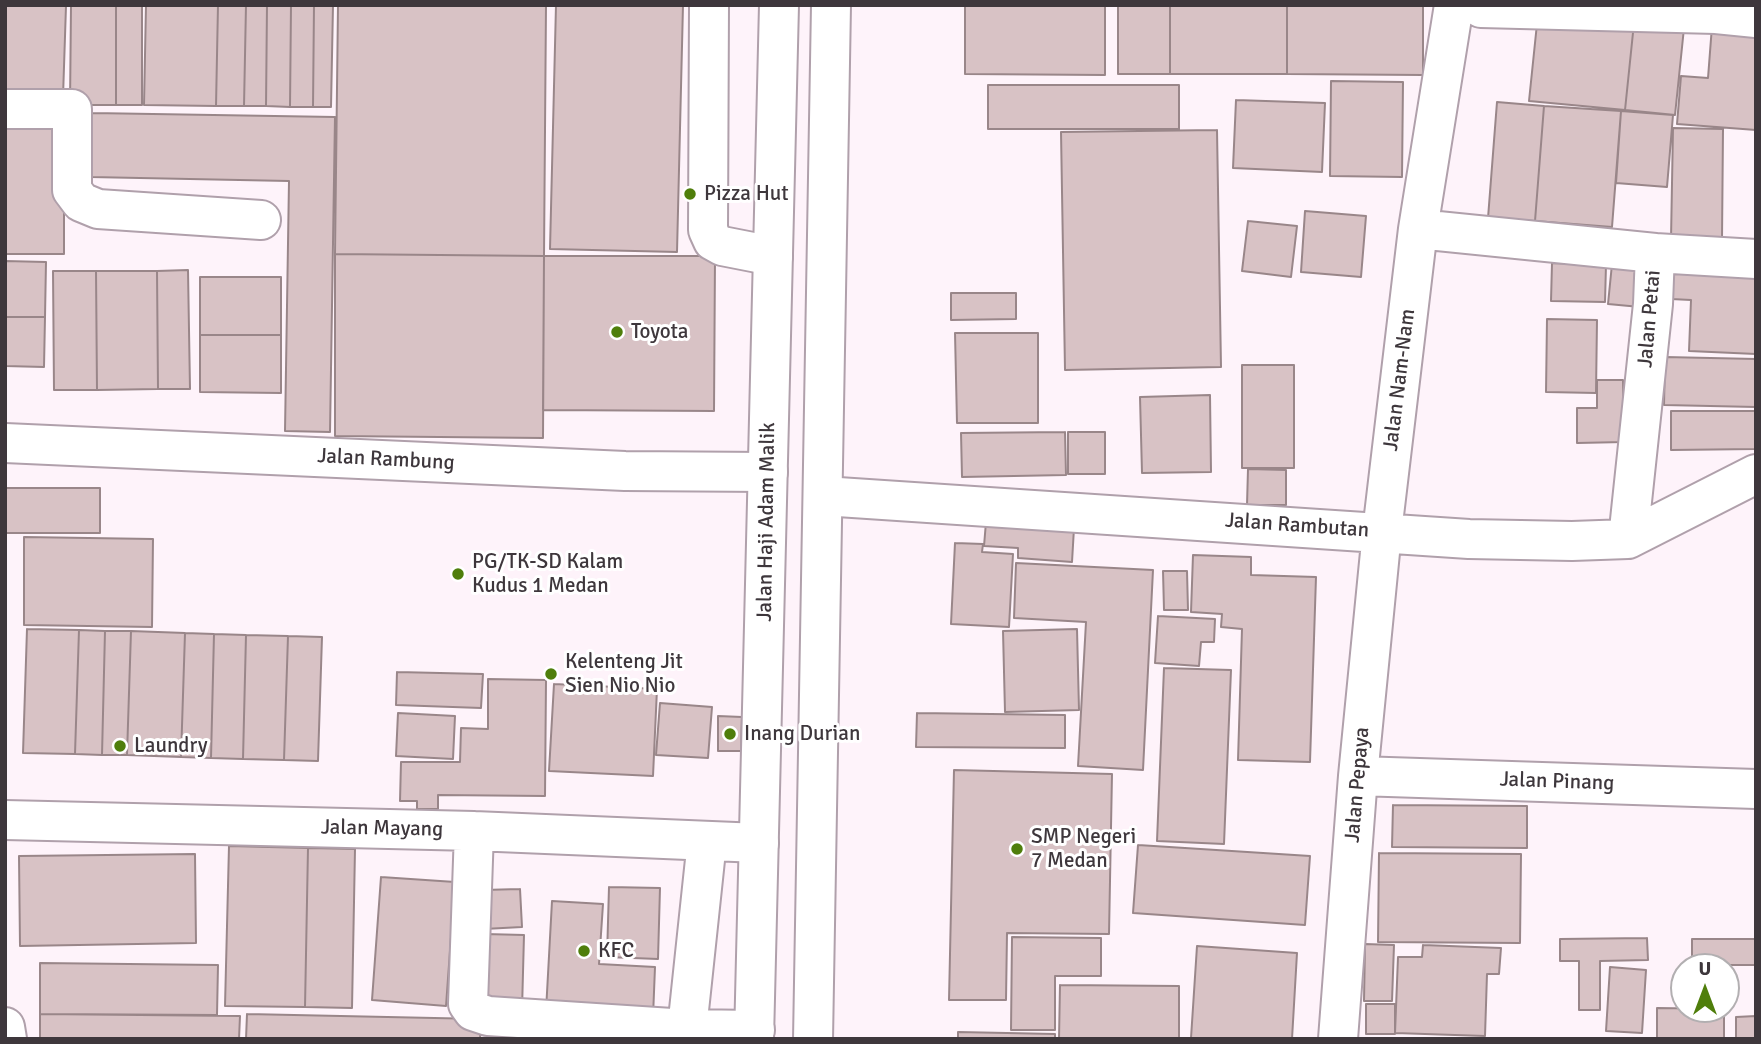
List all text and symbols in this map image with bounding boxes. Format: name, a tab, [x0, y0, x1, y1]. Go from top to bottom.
place label: Pizza Hut	[704, 181, 789, 207]
marker: Pizza Hut	[682, 186, 698, 202]
street label: Jalan Petai	[1633, 269, 1667, 369]
street label: Jalan Nam-Nam	[1379, 307, 1421, 453]
place label: Toyota	[631, 319, 688, 345]
marker: Toyota	[609, 324, 625, 340]
street label: Jalan Haji Adam Malik	[753, 422, 781, 622]
street label: Jalan Rambung	[317, 444, 455, 476]
street label: Jalan Rambutan	[1224, 508, 1370, 544]
place label: PG/TK-SD Kalam Kudus 1 Medan	[472, 549, 623, 599]
marker: PG/TK-SD Kalam Kudus 1 Medan	[450, 566, 466, 582]
place label: Kelenteng Jit Sien Nio Nio	[565, 649, 683, 699]
marker: Kelenteng Jit Sien Nio Nio	[543, 666, 559, 682]
place label: Inang Durian	[744, 721, 860, 747]
marker: Inang Durian	[722, 726, 738, 742]
street label: Jalan Pepaya	[1340, 726, 1376, 844]
place label: Laundry	[134, 733, 208, 759]
marker: Laundry	[112, 738, 128, 754]
street label: Jalan Pinang	[1499, 767, 1615, 797]
street label: Jalan Mayang	[321, 815, 443, 843]
place label: SMP Negeri 7 Medan	[1031, 824, 1136, 874]
marker: SMP Negeri 7 Medan	[1009, 841, 1025, 857]
place label: KFC	[598, 938, 634, 964]
marker: KFC	[576, 943, 592, 959]
north arrow	[1670, 953, 1740, 1023]
text: U	[1699, 957, 1711, 981]

